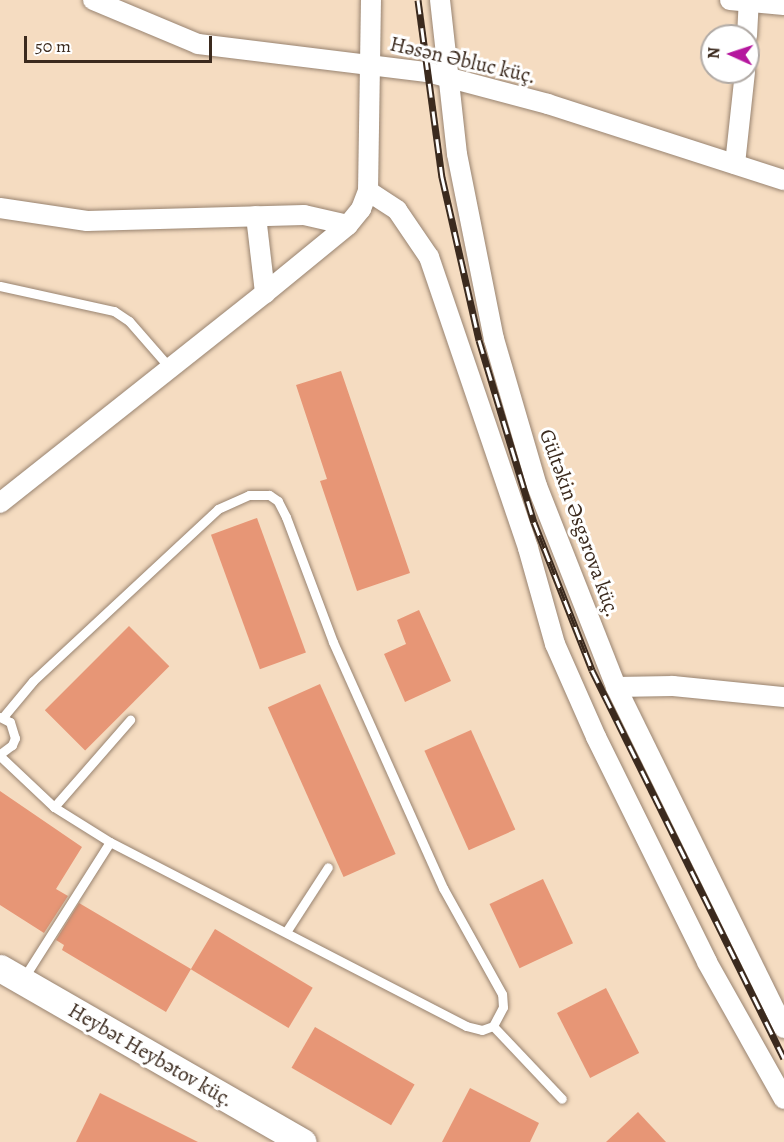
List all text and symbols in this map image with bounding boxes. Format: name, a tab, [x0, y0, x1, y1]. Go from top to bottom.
scale bar	[27, 24, 214, 62]
north arrow	[700, 24, 760, 84]
street label: Həsən Əbluc küç.	[388, 31, 538, 89]
text: 50 m	[35, 34, 71, 58]
text: N	[703, 47, 725, 60]
street label: Gültəkin Əsgərova küç.	[534, 426, 626, 620]
street label: Heybət Heybətov küç.	[64, 997, 238, 1113]

